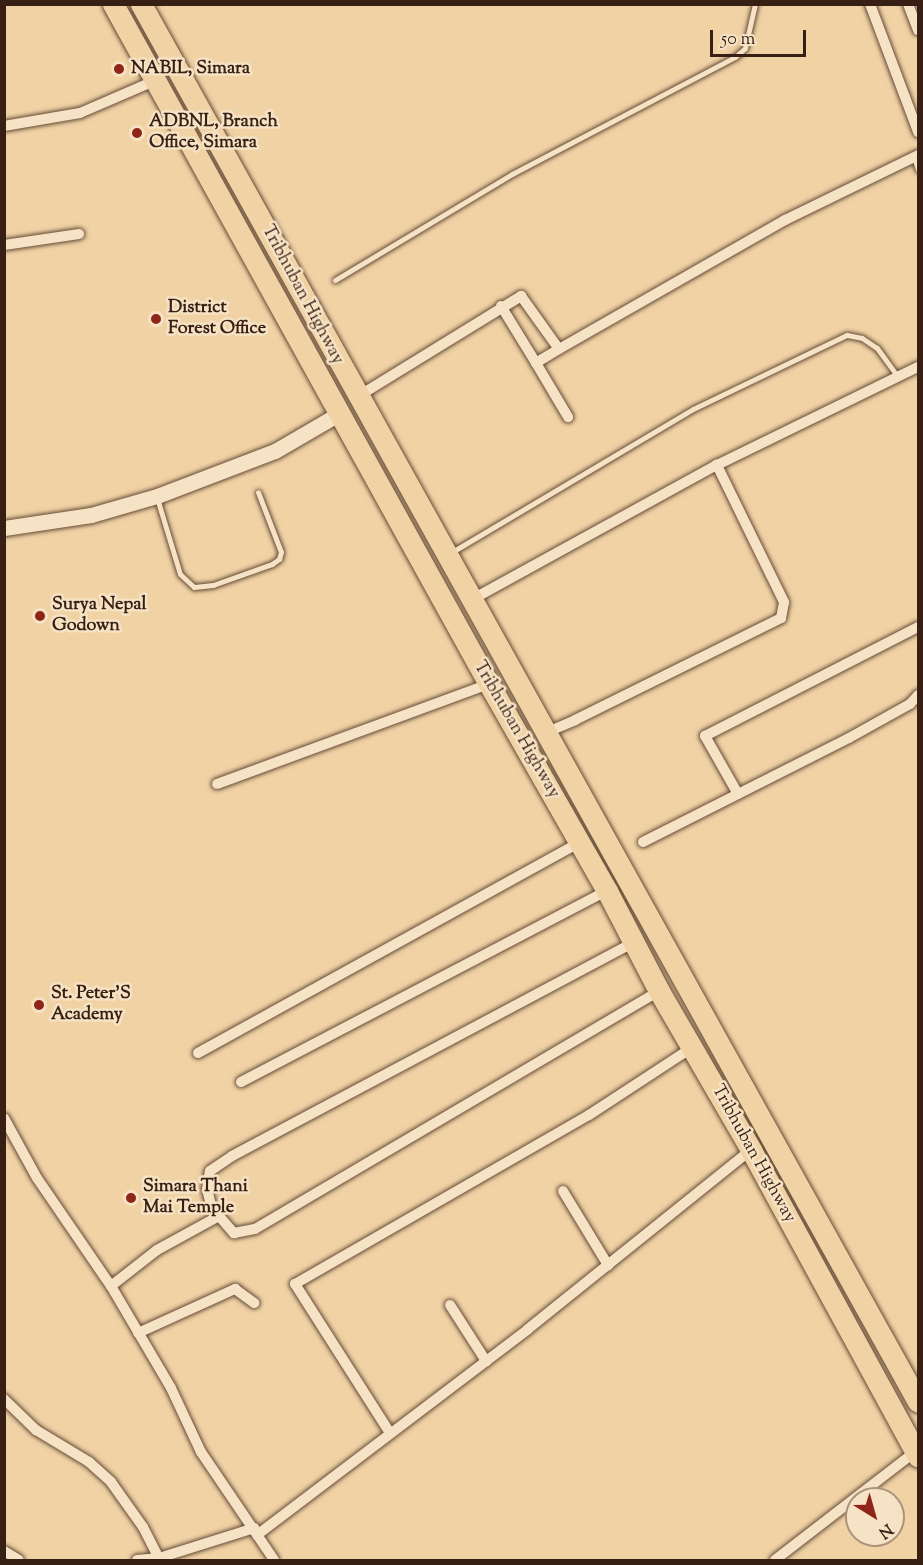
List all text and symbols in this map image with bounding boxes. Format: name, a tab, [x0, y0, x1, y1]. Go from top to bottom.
scale bar	[713, 18, 809, 56]
text: 50 m	[721, 27, 755, 53]
place label: NABIL, Simara	[131, 58, 250, 80]
marker: NABIL, Simara	[112, 62, 126, 76]
place label: ADBNL, Branch Office, Simara	[149, 112, 278, 154]
marker: ADBNL, Branch Office, Simara	[130, 126, 144, 140]
street label: Tribhuban Highway	[256, 222, 348, 368]
place label: District Forest Office	[168, 298, 266, 340]
marker: District Forest Office	[149, 312, 163, 326]
place label: Surya Nepal Godown	[52, 595, 147, 638]
marker: Surya Nepal Godown	[33, 609, 47, 623]
street label: Tribhuban Highway	[468, 658, 564, 802]
place label: St. Peter'S Academy	[51, 984, 131, 1026]
marker: St. Peter'S Academy	[32, 998, 46, 1012]
street label: Tribhuban Highway	[706, 1081, 800, 1227]
place label: Simara Thani Mai Temple	[143, 1177, 248, 1220]
marker: Simara Thani Mai Temple	[124, 1191, 138, 1205]
north arrow	[845, 1487, 905, 1547]
text: N	[873, 1517, 897, 1543]

